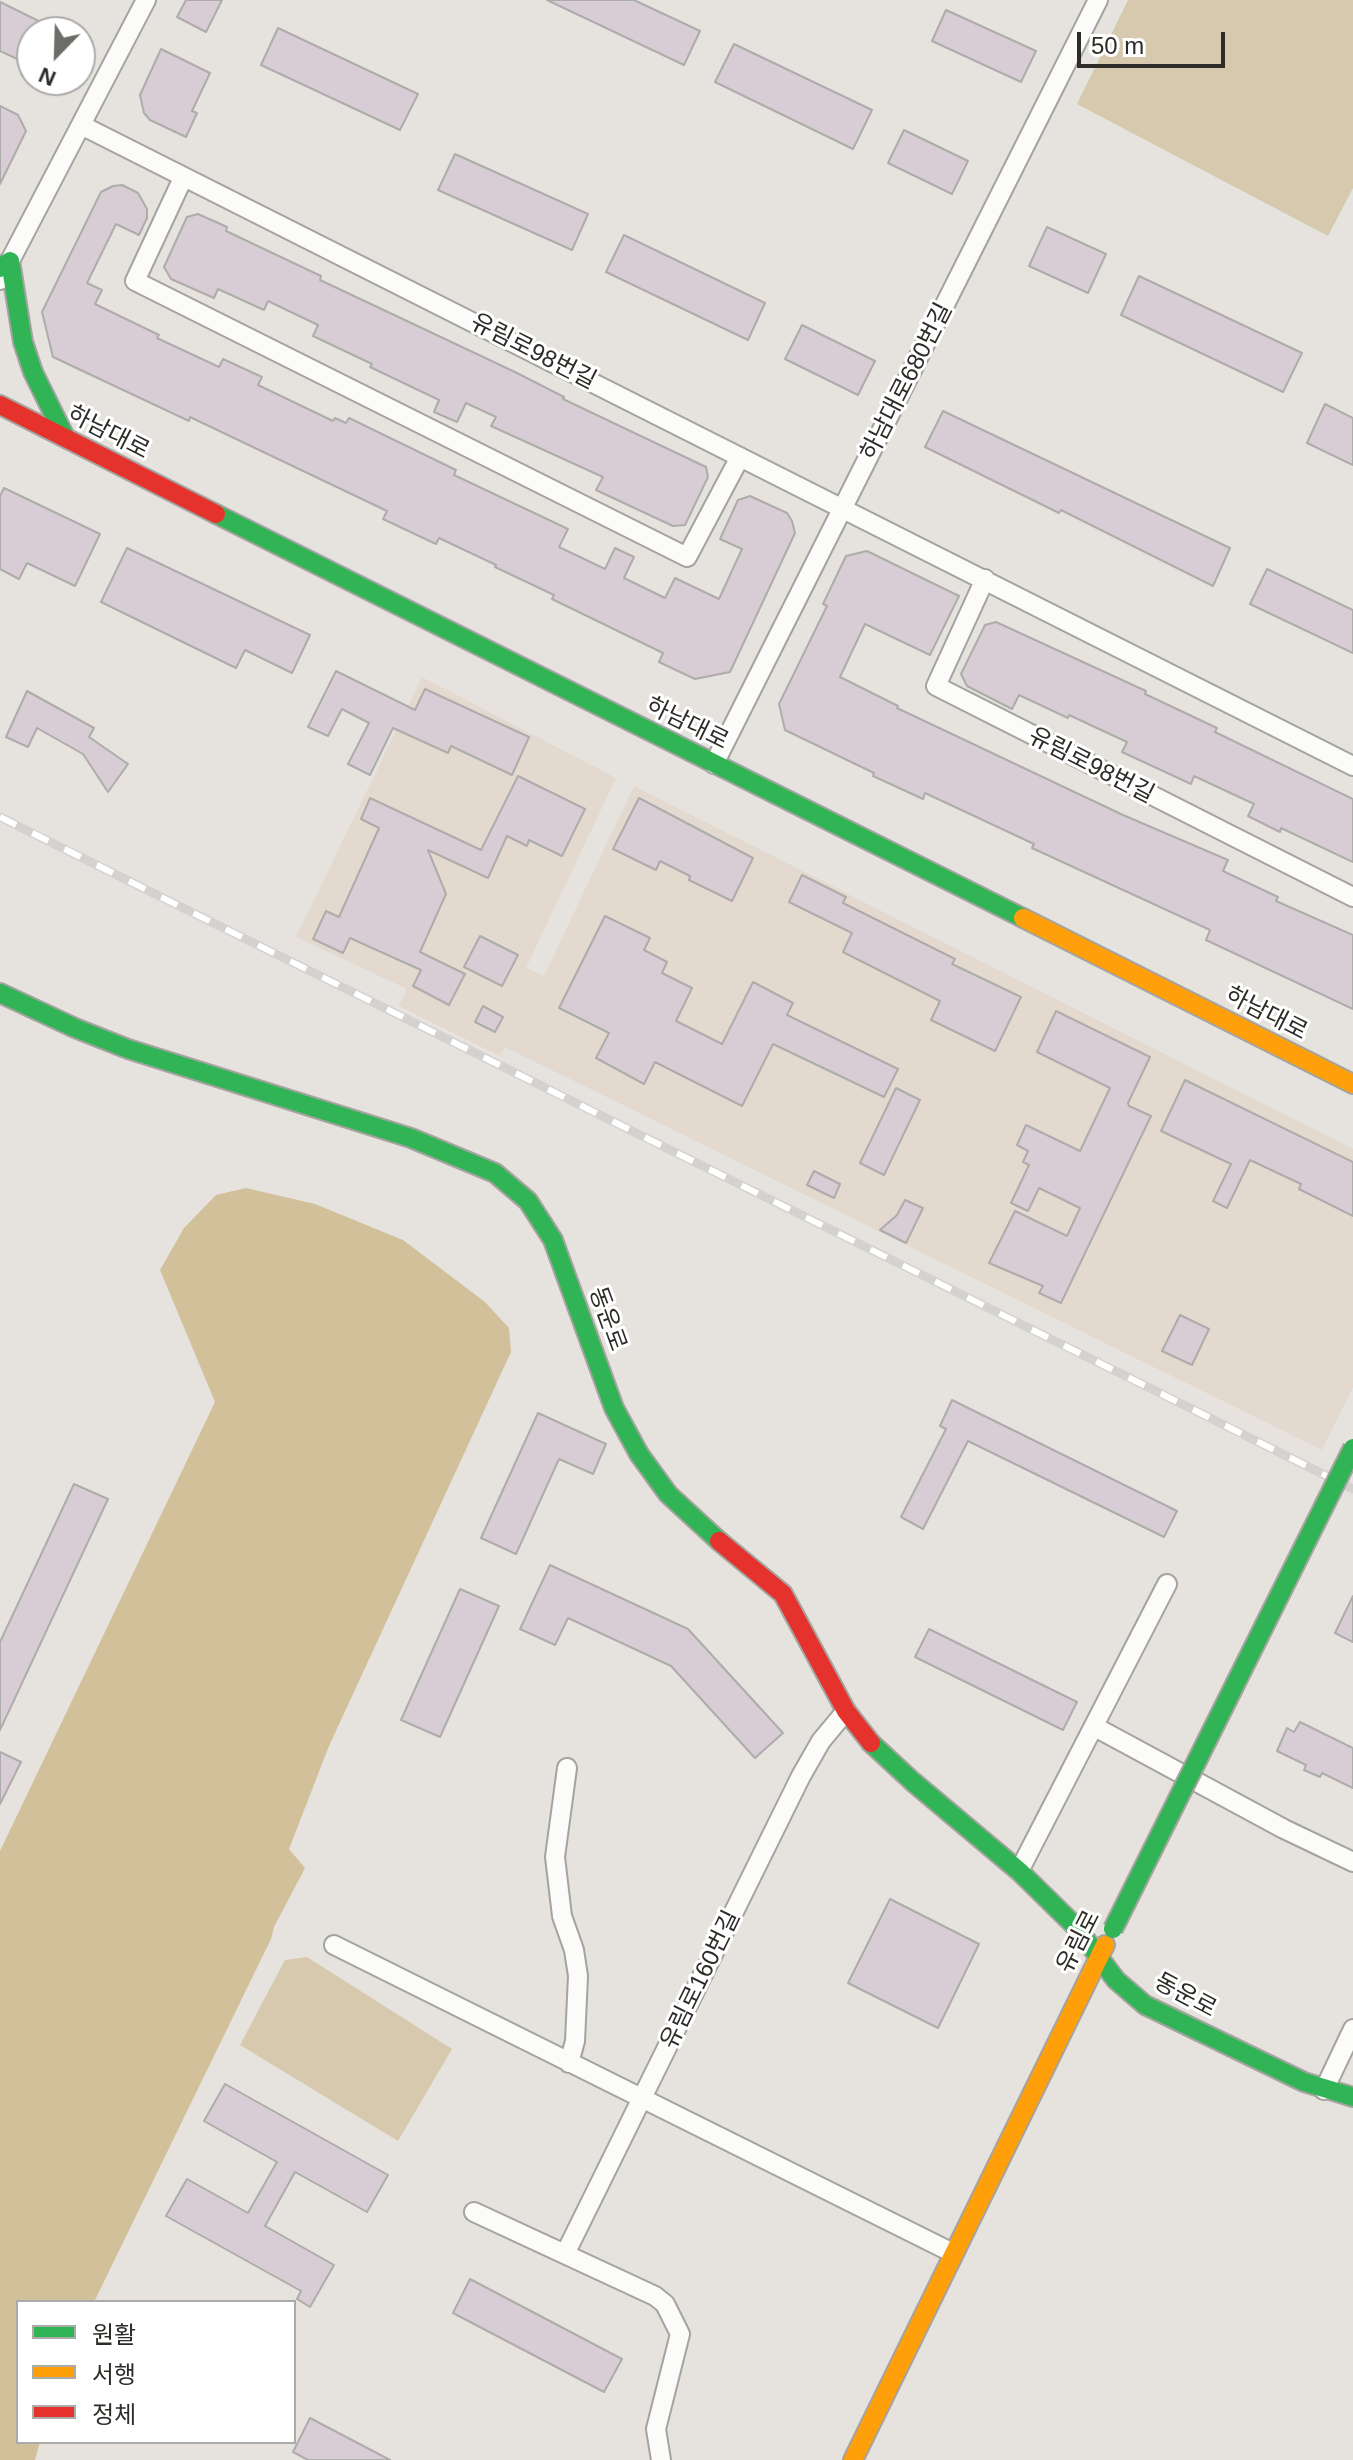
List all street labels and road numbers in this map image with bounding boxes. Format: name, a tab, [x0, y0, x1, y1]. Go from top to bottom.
street label: 하남대로680번길	[855, 299, 959, 465]
street label: 유림로98번길	[465, 308, 601, 396]
street label: 하남대로	[62, 400, 154, 466]
street label: 하남대로	[641, 692, 733, 756]
street label: 유림로98번길	[1023, 722, 1159, 810]
street label: 하남대로	[1220, 981, 1312, 1047]
street label: 동운로	[582, 1283, 632, 1355]
street label: 유림로160번길	[655, 1906, 747, 2054]
street label: 유림로	[1051, 1906, 1107, 1978]
street label: 동운로	[1149, 1968, 1221, 2024]

